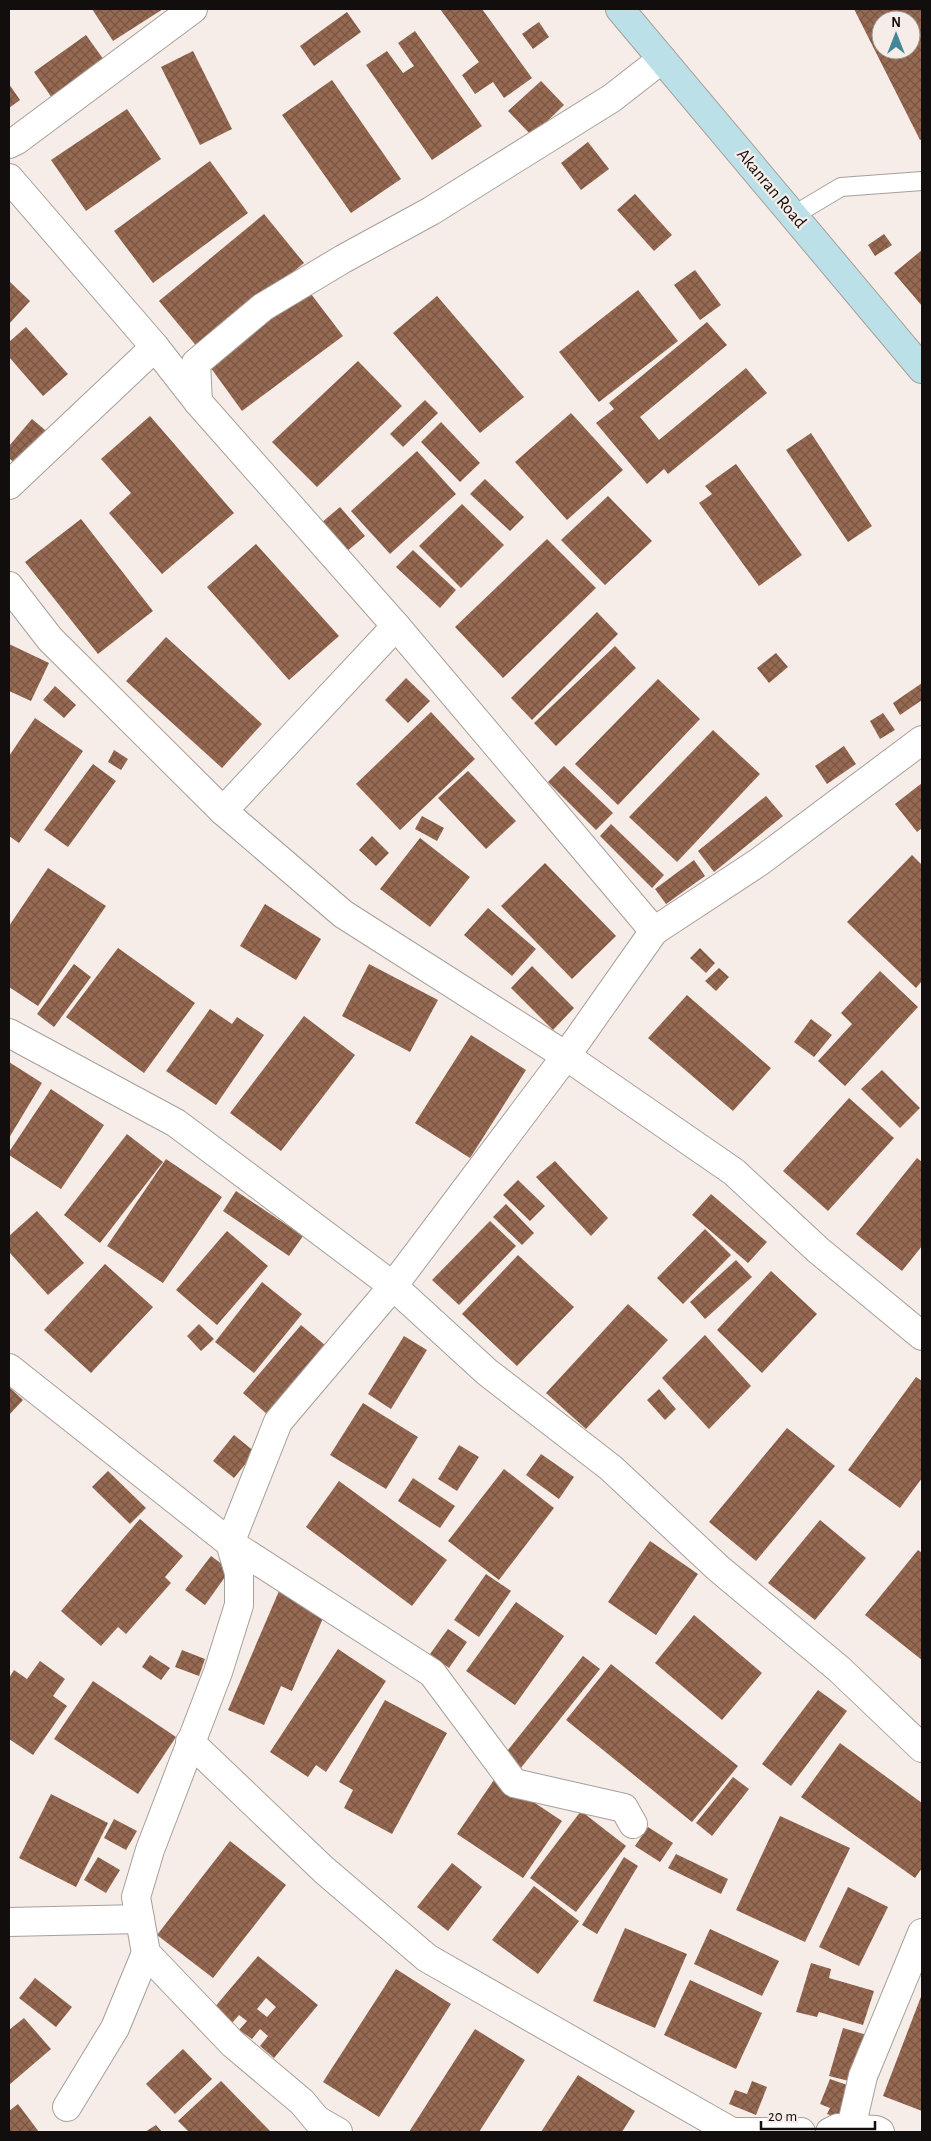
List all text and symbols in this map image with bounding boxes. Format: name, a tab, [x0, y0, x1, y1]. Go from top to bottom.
north arrow	[871, 10, 921, 60]
text: N	[891, 16, 901, 30]
street label: Akanran Road	[733, 146, 809, 232]
scale bar	[761, 2098, 875, 2130]
text: 20 m	[768, 2109, 797, 2124]

